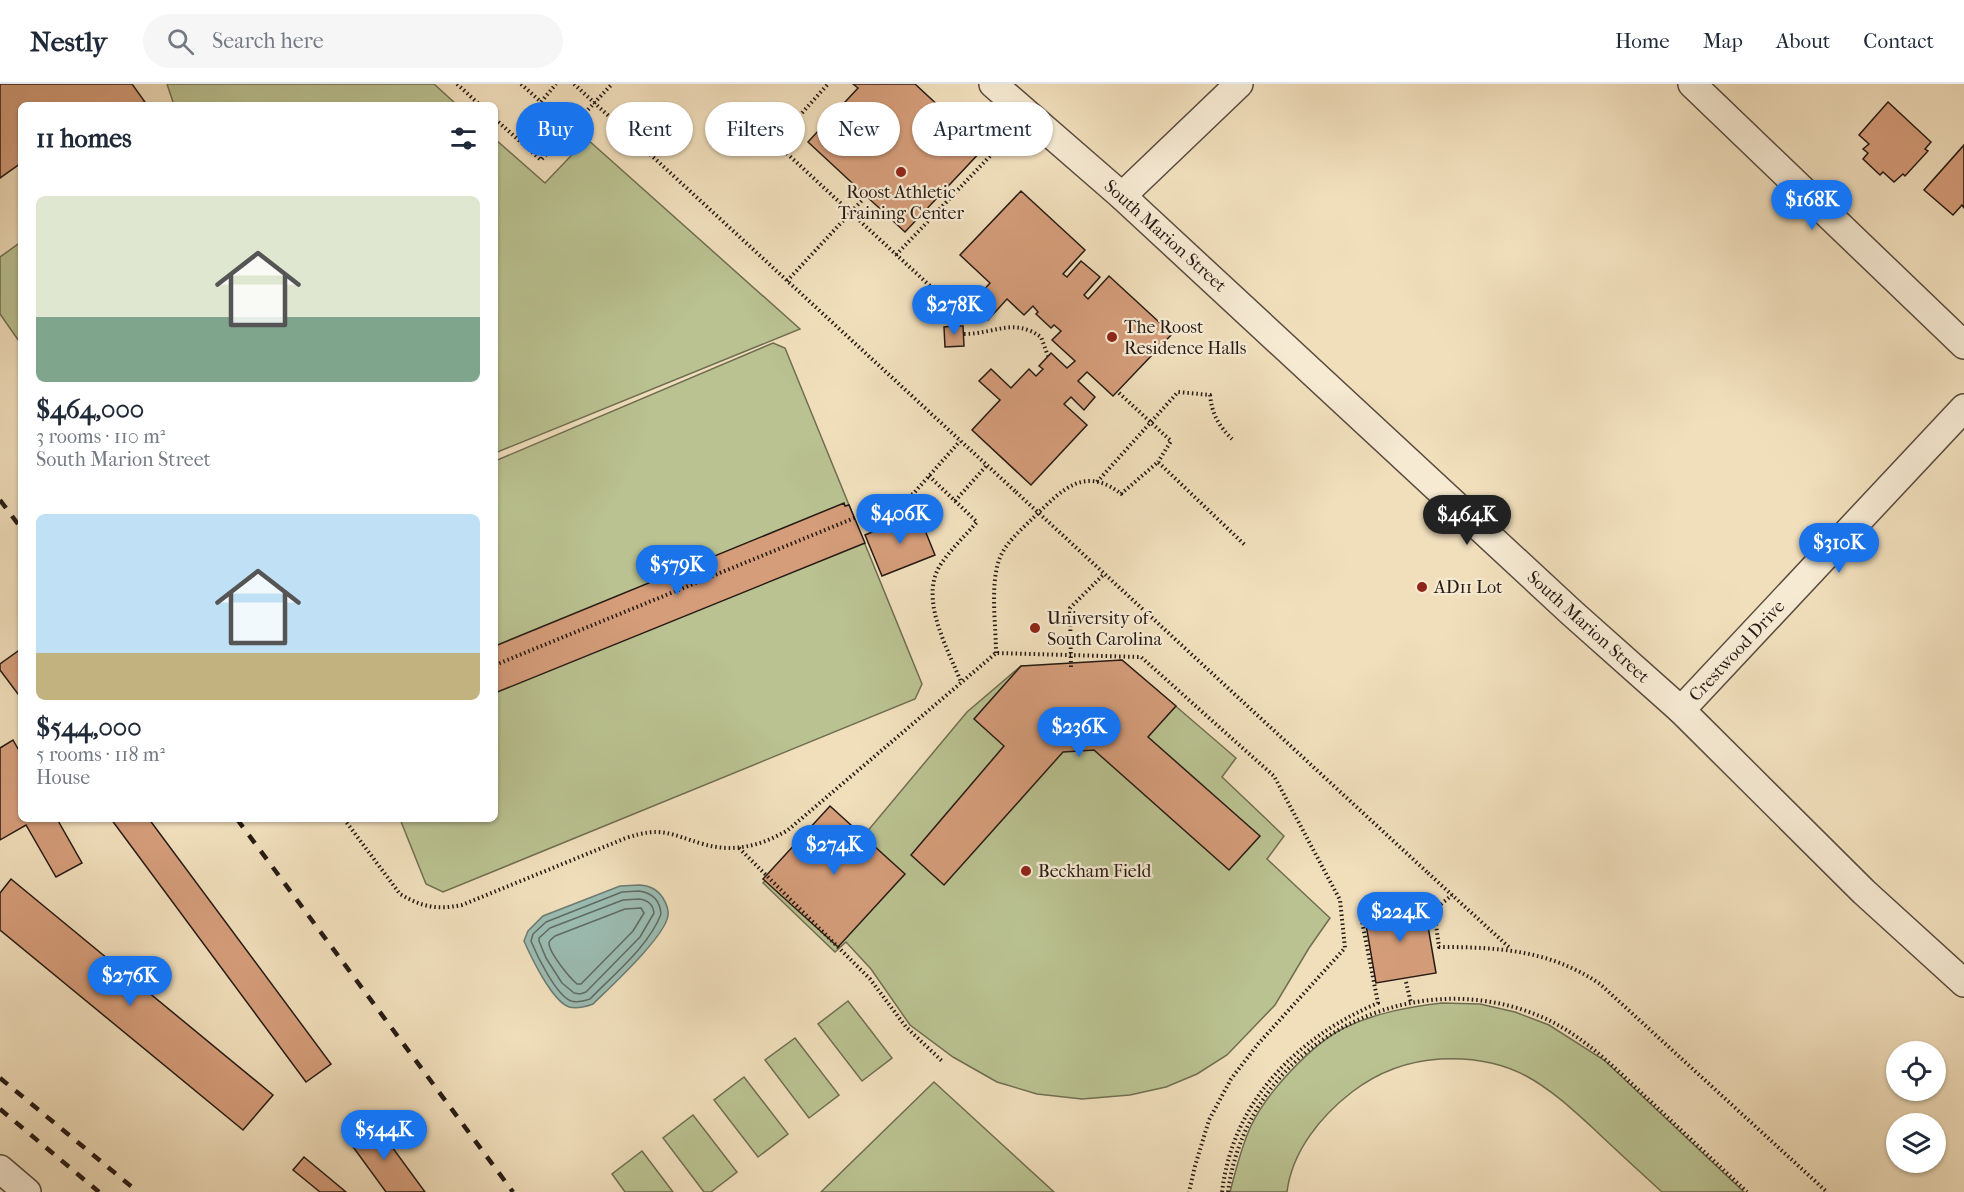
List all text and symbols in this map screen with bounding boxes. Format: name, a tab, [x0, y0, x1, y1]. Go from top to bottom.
search box	[143, 14, 563, 68]
text: Nestly	[30, 25, 107, 58]
icon: search	[164, 25, 197, 58]
text: Search here	[212, 28, 324, 54]
text: Home	[1615, 29, 1670, 53]
text: Map	[1703, 29, 1743, 53]
text: About	[1776, 29, 1830, 53]
text: Contact	[1863, 29, 1934, 53]
chip: Buy	[516, 102, 594, 156]
chip: Rent	[606, 102, 693, 156]
chip: Filters	[705, 102, 805, 156]
chip: New	[817, 102, 900, 156]
chip: Apartment	[912, 102, 1053, 156]
icon: filters	[447, 122, 480, 155]
text: 11 homes	[36, 123, 132, 154]
marker: Roost Athletic Training Center	[894, 165, 908, 179]
street label: South Marion Street	[1100, 176, 1231, 297]
pin: $168K	[1770, 180, 1854, 231]
place label: Roost Athletic Training Center	[838, 182, 964, 224]
text: $168K	[1785, 188, 1839, 211]
icon: home	[204, 235, 312, 343]
pin: $278K	[912, 285, 996, 336]
text: $278K	[926, 293, 982, 316]
place label: The Roost Residence Halls	[1124, 317, 1247, 359]
marker: The Roost Residence Halls	[1105, 330, 1119, 344]
text: $464,000	[36, 394, 144, 425]
text: 3 rooms · 110 m²	[36, 425, 165, 448]
text: South Marion Street	[36, 448, 211, 471]
pin: $406K	[858, 494, 942, 545]
pin: $464K	[1425, 495, 1509, 546]
text: $406K	[870, 502, 930, 525]
text: $464K	[1437, 503, 1497, 526]
pin: $310K	[1797, 523, 1881, 574]
text: $310K	[1813, 531, 1865, 554]
pin: $579K	[635, 545, 719, 596]
icon: home	[204, 553, 312, 661]
text: $579K	[650, 553, 704, 576]
street label: South Marion Street	[1523, 567, 1654, 688]
place label: AD11 Lot	[1433, 577, 1503, 598]
marker: AD11 Lot	[1415, 580, 1429, 594]
street label: Crestwood Drive	[1685, 596, 1789, 706]
place label: University of South Carolina	[1047, 608, 1162, 650]
marker: University of South Carolina	[1028, 621, 1042, 635]
pin: $236K	[1037, 707, 1121, 758]
text: $544,000	[36, 712, 142, 743]
text: $236K	[1052, 715, 1106, 738]
text: 5 rooms · 118 m²	[36, 743, 165, 766]
text: House	[36, 766, 90, 789]
pin: $274K	[792, 825, 876, 876]
text: $274K	[806, 833, 862, 856]
place label: Beckham Field	[1038, 861, 1152, 882]
marker: Beckham Field	[1019, 864, 1033, 878]
pin: $224K	[1358, 892, 1442, 943]
text: $224K	[1371, 900, 1429, 923]
pin: $276K	[88, 956, 172, 1007]
text: $276K	[102, 964, 158, 987]
map controls	[1886, 1041, 1946, 1173]
button: locate	[1886, 1041, 1946, 1101]
pin: $544K	[342, 1110, 426, 1161]
button: layers	[1886, 1113, 1946, 1173]
text: $544K	[355, 1118, 413, 1141]

